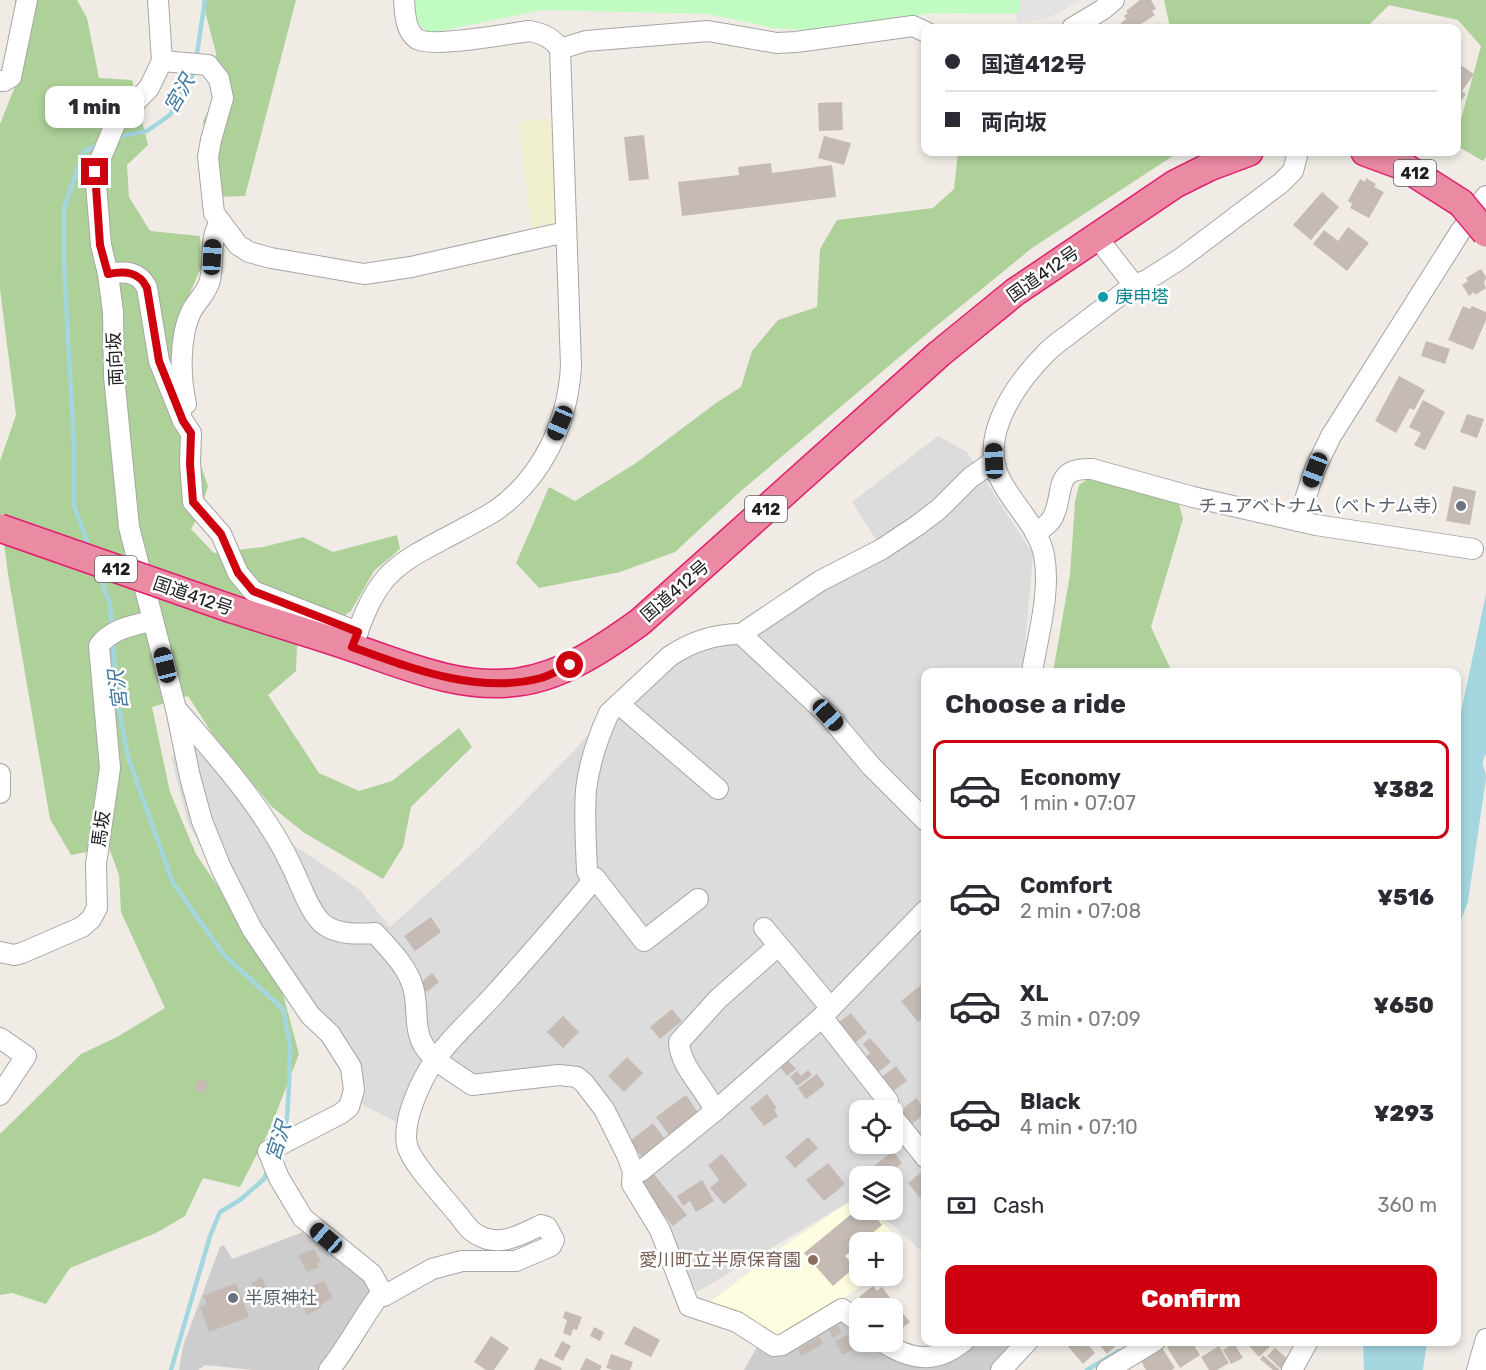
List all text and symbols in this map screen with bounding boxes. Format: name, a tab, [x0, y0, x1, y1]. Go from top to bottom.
text: 国道412号	[981, 51, 1087, 78]
water label: 宮沢	[159, 68, 201, 117]
callout: 1 min	[46, 85, 144, 127]
text: 1 min	[68, 95, 121, 119]
text: 両向坂	[981, 109, 1047, 136]
route end	[81, 158, 108, 185]
road number: 412	[1394, 160, 1436, 186]
car	[202, 239, 222, 275]
street label: 国道412号	[1003, 241, 1083, 307]
place label: 庚申塔	[1115, 286, 1169, 308]
marker: 庚申塔	[1096, 290, 1110, 304]
street label: 両向坂	[103, 331, 127, 387]
car	[545, 403, 575, 443]
car	[984, 443, 1004, 479]
car	[1300, 450, 1330, 490]
place label: チュアベトナム（ベトナム寺）	[1199, 495, 1449, 517]
road number: 412	[745, 496, 787, 522]
marker: チュアベトナム（ベトナム寺）	[1454, 499, 1468, 513]
street label: 国道412号	[636, 555, 714, 627]
road number: 412	[95, 556, 137, 582]
street label: 国道412号	[150, 572, 236, 620]
car	[152, 645, 178, 685]
route start	[556, 651, 583, 678]
water label: 宮沢	[103, 666, 132, 711]
text: Choose a ride	[945, 688, 1126, 720]
car	[809, 696, 847, 734]
icon: car	[948, 763, 1002, 817]
text: Economy	[1020, 764, 1121, 791]
text: ¥382	[1373, 776, 1434, 803]
text: 1 min · 07:07	[1020, 791, 1136, 815]
street label: 馬坂	[88, 810, 114, 848]
icon: car	[948, 871, 1002, 925]
text: Comfort	[1020, 872, 1112, 899]
text: ¥516	[1377, 884, 1434, 911]
text: 2 min · 07:08	[1020, 899, 1141, 923]
icon: car	[948, 979, 1002, 1033]
text: XL	[1020, 980, 1048, 1007]
text: ¥650	[1373, 992, 1434, 1019]
text: 3 min · 07:09	[1020, 1007, 1141, 1031]
icon: car	[948, 1087, 1002, 1141]
text: Black	[1020, 1088, 1081, 1115]
map controls	[849, 1100, 903, 1352]
button: locate	[849, 1100, 903, 1154]
text: ¥293	[1374, 1100, 1434, 1127]
water label: 宮沢	[260, 1115, 297, 1164]
text: 4 min · 07:10	[1020, 1115, 1138, 1139]
button: layers	[849, 1166, 903, 1220]
icon: cash	[945, 1189, 978, 1222]
text: Cash	[993, 1192, 1044, 1219]
text: 360 m	[1378, 1193, 1437, 1217]
car	[307, 1219, 345, 1257]
button: +	[849, 1232, 903, 1286]
place label: 愛川町立半原保育園	[639, 1249, 801, 1271]
marker: 愛川町立半原保育園	[806, 1253, 820, 1267]
button: Confirm	[945, 1265, 1437, 1334]
place label: 半原神社	[245, 1287, 317, 1309]
marker: 半原神社	[226, 1291, 240, 1305]
button: −	[849, 1298, 903, 1352]

